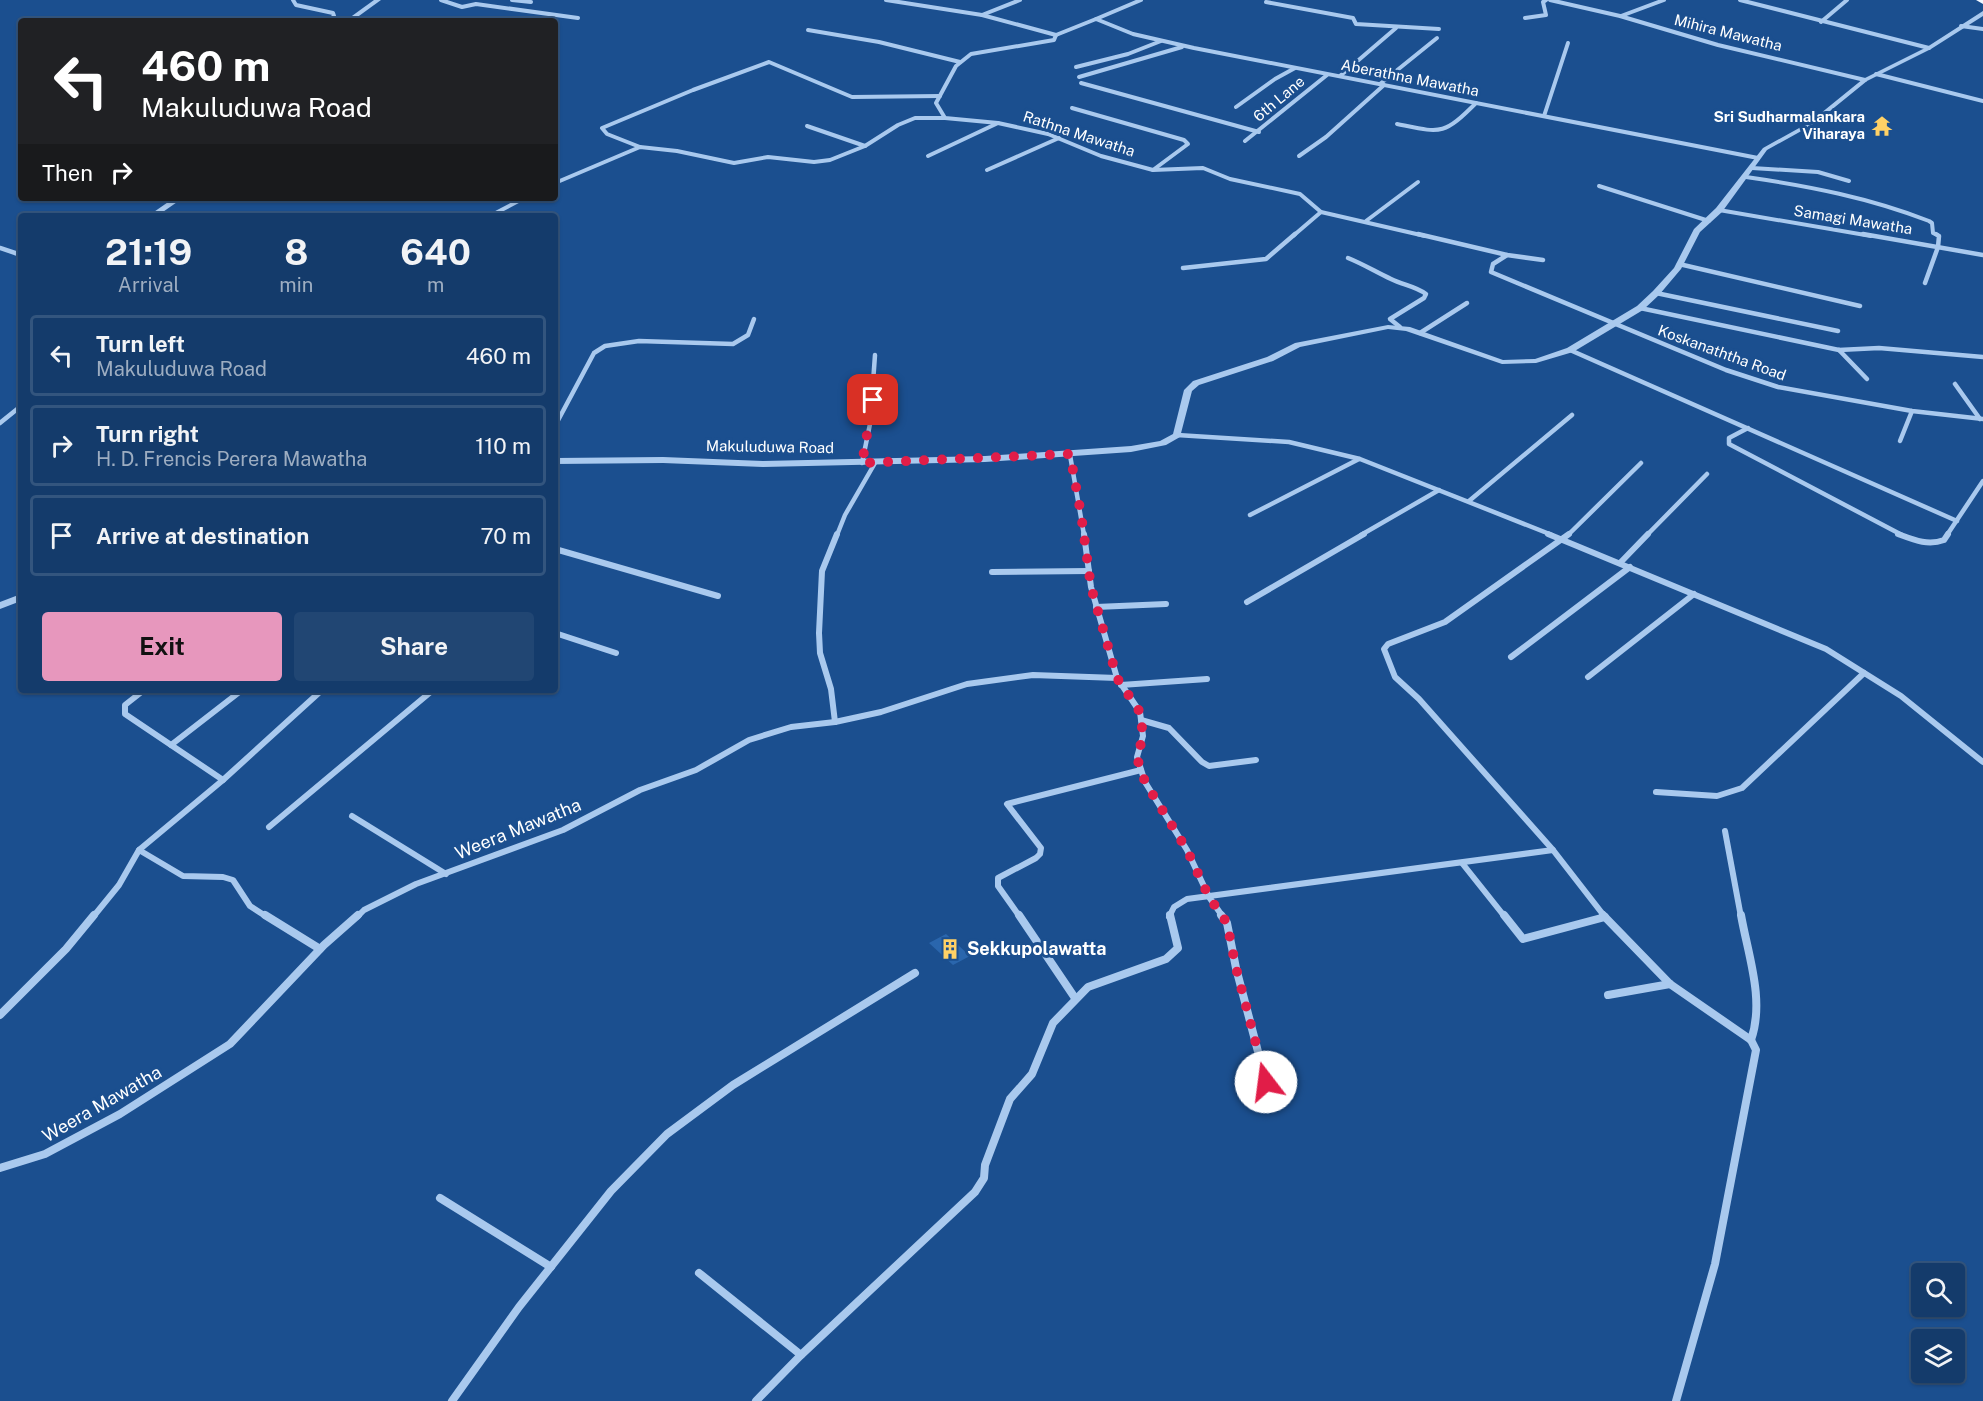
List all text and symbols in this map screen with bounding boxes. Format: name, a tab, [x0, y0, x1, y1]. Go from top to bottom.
street label: Mihira Mawatha	[1672, 11, 1784, 54]
text: 460 m	[141, 41, 270, 90]
icon: left	[42, 42, 120, 120]
street label: Aberathna Mawatha	[1340, 56, 1481, 99]
street label: 6th Lane	[1250, 72, 1308, 125]
text: Makuluduwa Road	[141, 91, 372, 123]
street label: Rathna Mawatha	[1021, 107, 1137, 160]
place label: Sri Sudharmalankara Viharaya	[1713, 108, 1865, 142]
temple icon: Sri Sudharmalankara Viharaya	[1870, 114, 1894, 138]
icon: right	[105, 156, 138, 189]
text: Then	[42, 160, 93, 186]
street label: Samagi Mawatha	[1793, 202, 1914, 237]
text: 21:19	[105, 231, 192, 273]
text: 8	[284, 231, 308, 273]
text: 640	[400, 231, 471, 273]
text: Arrival	[118, 273, 180, 297]
text: min	[279, 273, 313, 297]
text: m	[427, 273, 444, 297]
street label: Koskanaththa Road	[1656, 321, 1789, 384]
text: Turn left	[96, 331, 185, 357]
icon: left	[45, 339, 78, 372]
text: 460 m	[466, 343, 531, 369]
text: Makuluduwa Road	[96, 357, 267, 381]
pin	[847, 374, 898, 425]
icon: arrive	[856, 383, 889, 416]
text: Turn right	[96, 421, 199, 447]
icon: right	[45, 429, 78, 462]
text: 110 m	[475, 433, 531, 459]
street label: Makuluduwa Road	[706, 437, 834, 456]
text: H. D. Frencis Perera Mawatha	[96, 447, 367, 471]
icon: arrive	[45, 519, 78, 552]
text: Arrive at destination	[96, 523, 309, 549]
text: 70 m	[480, 523, 531, 549]
button: Exit	[42, 612, 282, 681]
button: Share	[294, 612, 534, 681]
street label: Weera Mawatha	[452, 794, 584, 863]
building icon: Sekkupolawatta	[938, 937, 962, 961]
place label: Sekkupolawatta	[967, 938, 1106, 959]
position arrow	[1234, 1050, 1298, 1114]
street label: Weera Mawatha	[38, 1061, 165, 1146]
map controls	[1911, 1263, 1965, 1383]
button: search	[1911, 1263, 1965, 1317]
button: layers	[1911, 1329, 1965, 1383]

